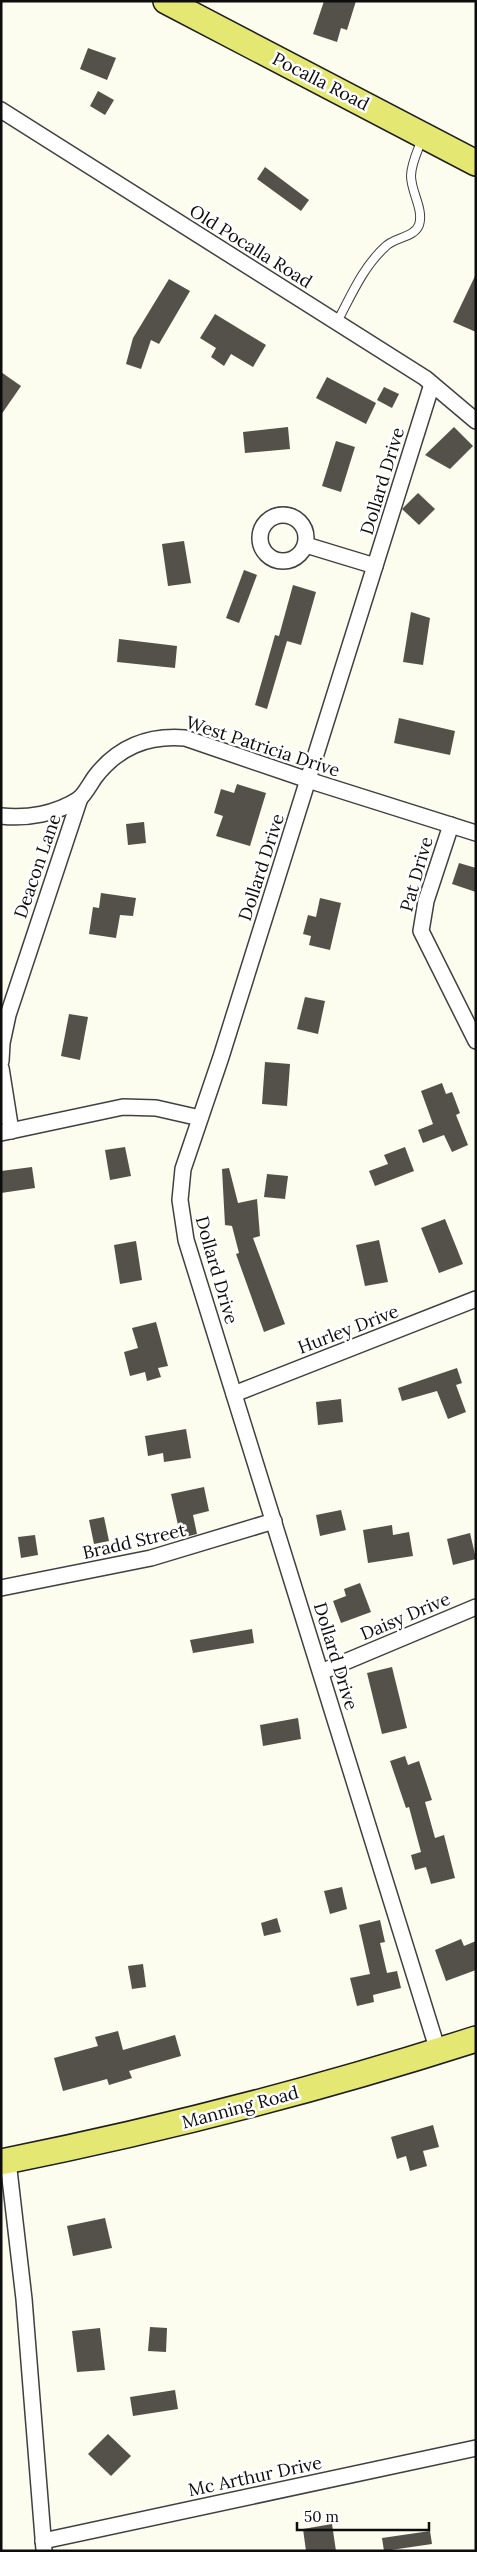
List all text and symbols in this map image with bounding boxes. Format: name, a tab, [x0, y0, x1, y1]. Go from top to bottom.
street label: Pocalla Road	[269, 47, 373, 115]
street label: Old Pocalla Road	[185, 199, 317, 293]
street label: Dollard Drive	[355, 424, 409, 538]
street label: West Patricia Drive	[183, 710, 343, 782]
street label: Dollard Drive	[233, 810, 289, 923]
street label: Deacon Lane	[8, 811, 66, 921]
street label: Pat Drive	[394, 834, 438, 914]
street label: Dollard Drive	[191, 1213, 243, 1327]
street label: Hurley Drive	[294, 1299, 402, 1359]
street label: Bradd Street	[80, 1518, 188, 1564]
street label: Daisy Drive	[357, 1587, 454, 1645]
street label: Dollard Drive	[309, 1599, 363, 1713]
street label: Manning Road	[179, 2080, 301, 2134]
street label: Mc Arthur Drive	[186, 2451, 324, 2501]
scale bar	[297, 2500, 430, 2532]
text: 50 m	[304, 2507, 339, 2526]

